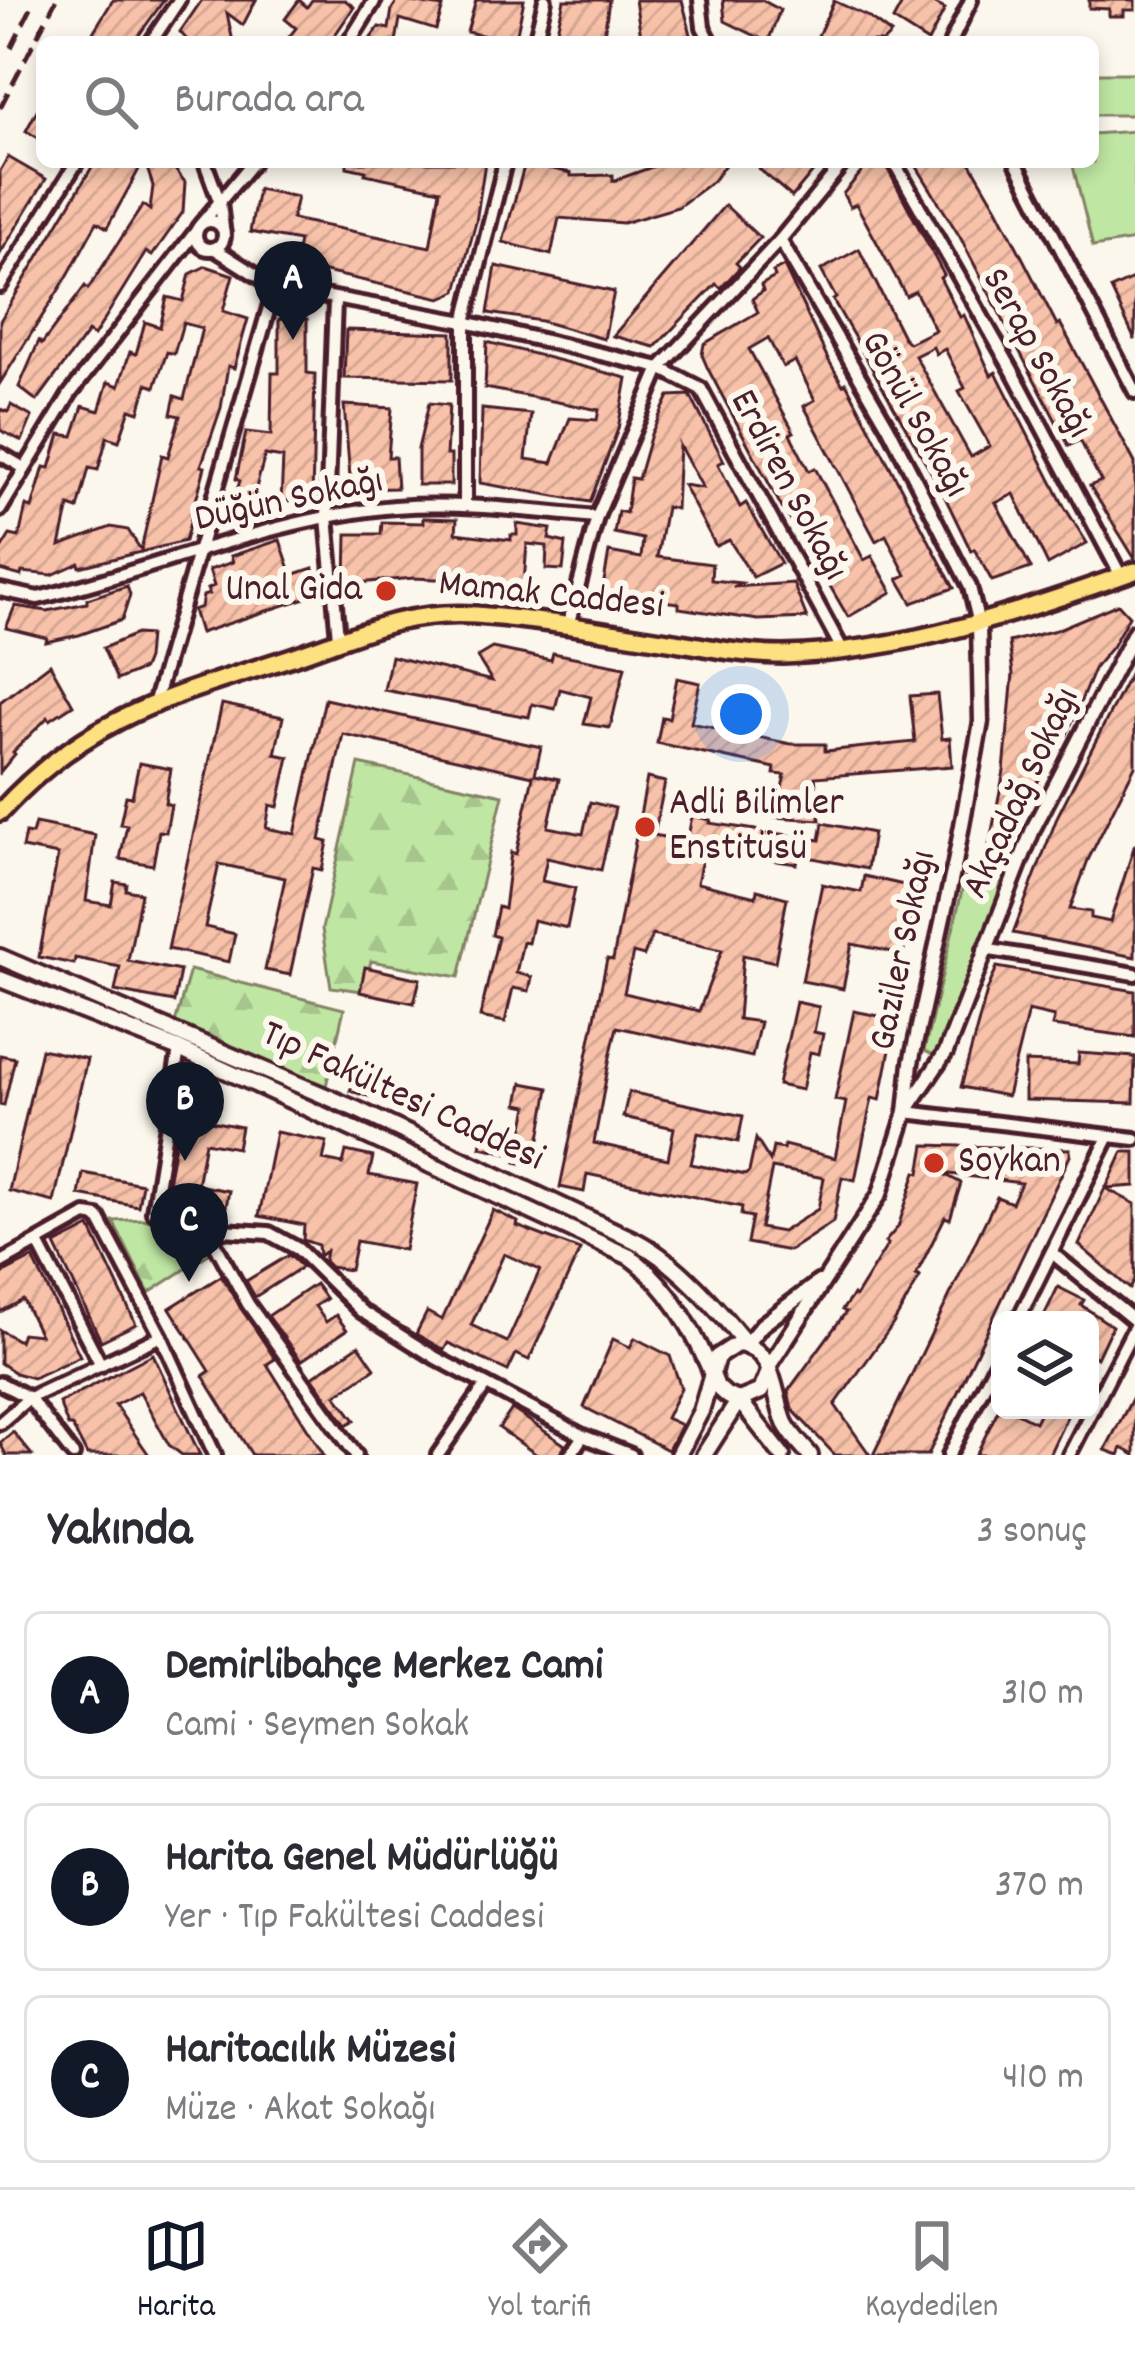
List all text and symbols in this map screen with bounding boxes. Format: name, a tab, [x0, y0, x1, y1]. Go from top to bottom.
search box	[36, 36, 1099, 168]
icon: search	[78, 69, 144, 135]
text: Burada ara	[174, 70, 364, 134]
pin: A	[254, 241, 332, 340]
street label: Serap Sokağı	[966, 259, 1104, 449]
street label: Gönül Sokağı	[845, 322, 981, 508]
street label: Erdiren Sokağı	[714, 381, 860, 591]
street label: Düğün Sokağı	[190, 455, 388, 549]
street label: Mamak Caddesi	[436, 558, 666, 636]
place label: Unal Gida	[225, 564, 363, 619]
marker: Unal Gida	[373, 578, 399, 604]
street label: Akçadağ Sokağı	[950, 680, 1096, 908]
your location	[711, 684, 771, 744]
place label: Adli Bilimler Enstitüsü	[669, 778, 844, 878]
marker: Adli Bilimler Enstitüsü	[632, 814, 658, 840]
street label: Gaziler Sokağı	[857, 846, 953, 1056]
street label: Tıp Fakültesi Caddesi	[252, 1008, 552, 1188]
pin: B	[146, 1062, 224, 1161]
place label: Soykan	[958, 1136, 1061, 1191]
marker: Soykan	[921, 1150, 947, 1176]
pin: C	[150, 1183, 228, 1282]
map controls	[991, 1311, 1099, 1419]
button: layers	[991, 1311, 1099, 1419]
text: Yakında	[48, 1497, 192, 1569]
text: 3 sonuç	[976, 1506, 1087, 1561]
text: Demirlibahçe Merkez Cami	[165, 1636, 603, 1700]
text: A	[79, 1668, 101, 1723]
text: 310 m	[1001, 1668, 1084, 1723]
text: Cami · Seymen Sokak	[165, 1700, 469, 1755]
text: Harita Genel Müdürlüğü	[165, 1828, 558, 1892]
text: B	[81, 1860, 99, 1915]
text: 370 m	[995, 1860, 1084, 1915]
text: Yer · Tıp Fakültesi Caddesi	[165, 1892, 544, 1947]
text: Haritacılık Müzesi	[165, 2020, 456, 2084]
text: C	[80, 2052, 100, 2107]
text: 410 m	[1002, 2052, 1084, 2107]
text: Müze · Akat Sokağı	[165, 2084, 435, 2139]
tab: Harita	[137, 2213, 215, 2332]
tab: Yol tarifi	[488, 2213, 592, 2332]
tab: Kaydedilen	[865, 2213, 998, 2332]

